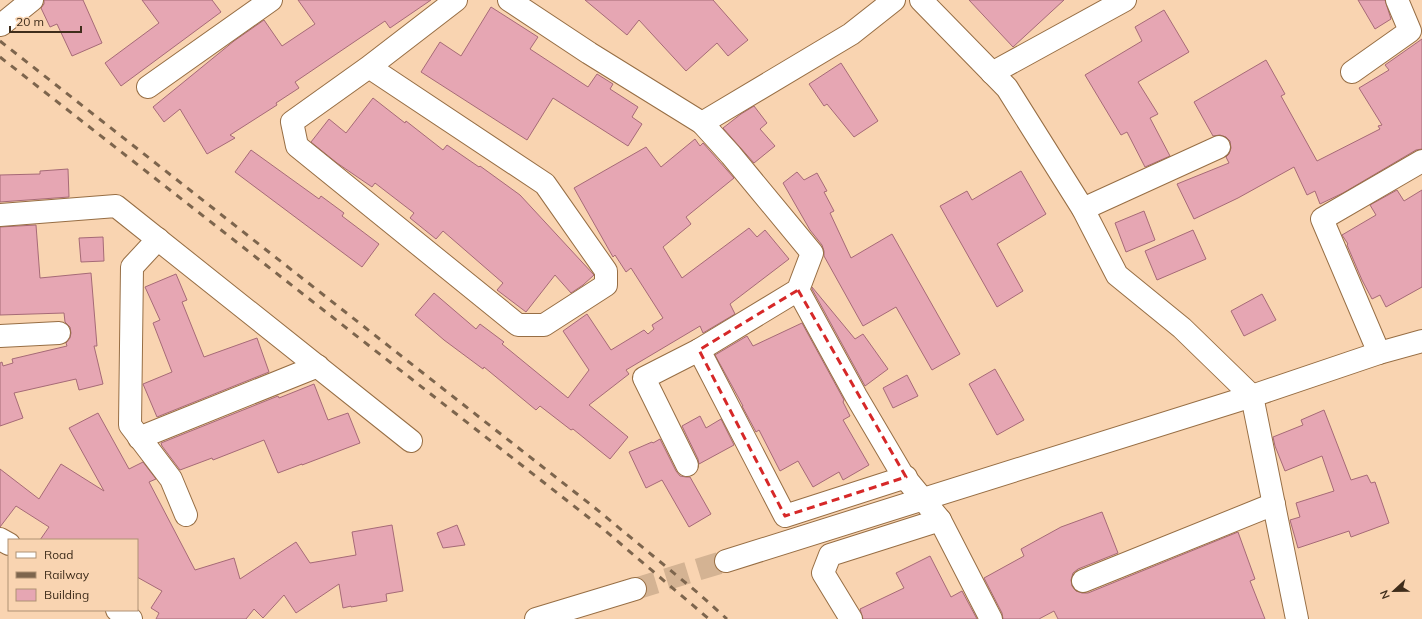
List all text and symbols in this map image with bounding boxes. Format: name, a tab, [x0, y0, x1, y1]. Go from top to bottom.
scale bar	[10, 8, 81, 34]
text: 20 m	[16, 14, 44, 29]
legend	[8, 539, 138, 611]
text: Road	[44, 547, 73, 562]
text: Railway	[44, 567, 90, 582]
north arrow	[1374, 571, 1414, 611]
text: Building	[44, 587, 89, 602]
text: N	[1377, 588, 1393, 601]

